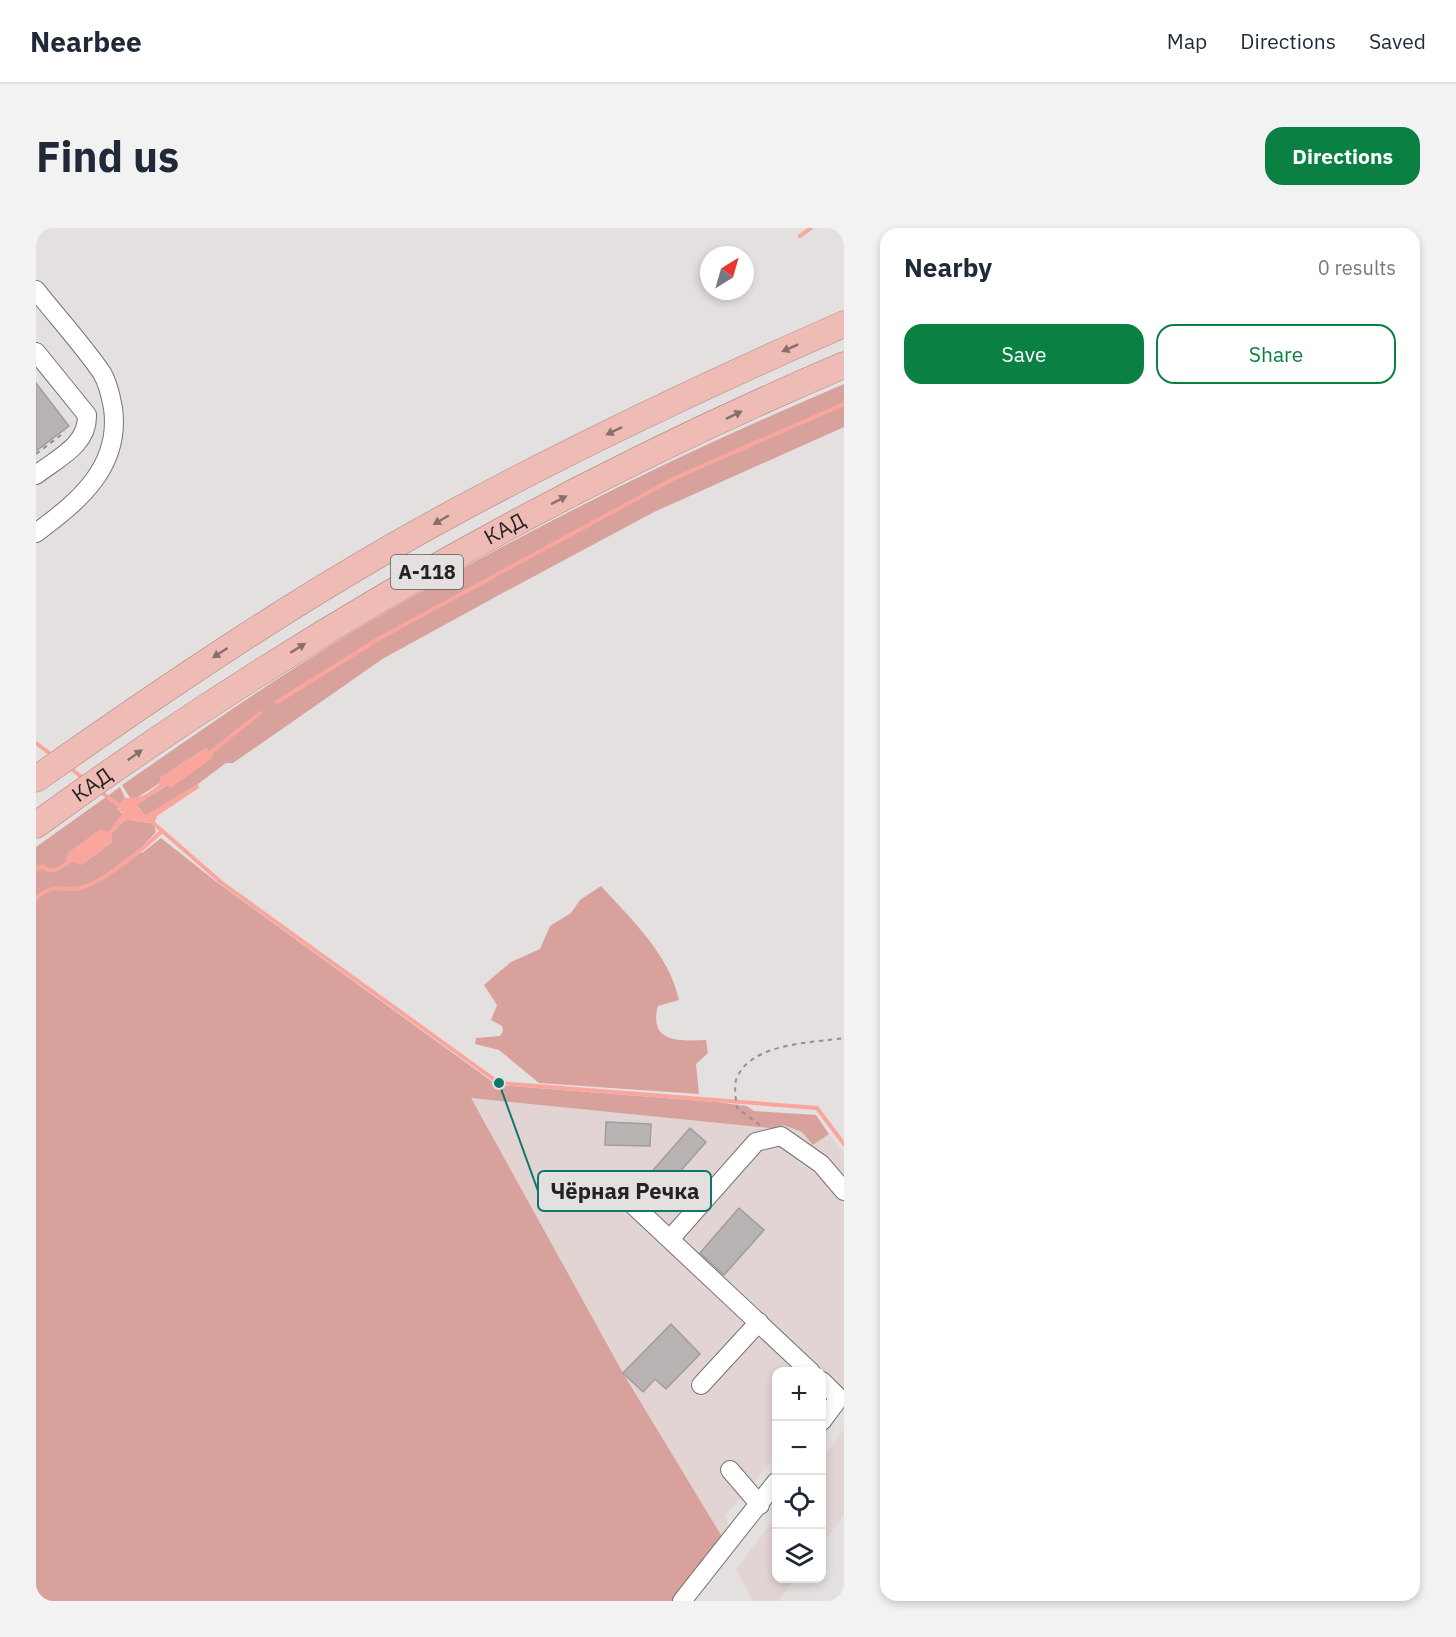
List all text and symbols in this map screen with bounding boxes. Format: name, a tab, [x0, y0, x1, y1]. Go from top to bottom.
text: Nearbee	[30, 23, 142, 60]
text: Map	[1167, 27, 1207, 55]
text: Directions	[1240, 27, 1336, 55]
text: Saved	[1369, 27, 1426, 55]
button: Directions	[1265, 127, 1420, 185]
text: Find us	[36, 129, 179, 184]
north arrow	[700, 246, 754, 300]
text: Nearby	[904, 250, 992, 284]
text: 0 results	[1318, 254, 1396, 281]
button: Save	[904, 324, 1144, 384]
button: Share	[1156, 324, 1396, 384]
one-way arrow	[782, 343, 799, 352]
one-way arrow	[725, 410, 743, 420]
one-way arrow	[605, 426, 622, 435]
one-way arrow	[550, 496, 568, 506]
street label: КАД	[479, 505, 530, 550]
one-way arrow	[432, 515, 449, 525]
road number: А-118	[391, 555, 463, 589]
one-way arrow	[290, 643, 306, 654]
one-way arrow	[212, 647, 228, 659]
one-way arrow	[126, 749, 142, 761]
street label: КАД	[66, 760, 117, 808]
callout: Чёрная Речка	[538, 1171, 711, 1211]
text: Чёрная Речка	[550, 1176, 700, 1205]
map controls	[772, 1367, 826, 1583]
button: +	[772, 1367, 826, 1421]
button: −	[772, 1421, 826, 1475]
button: locate	[772, 1475, 826, 1529]
button: layers	[772, 1529, 826, 1583]

